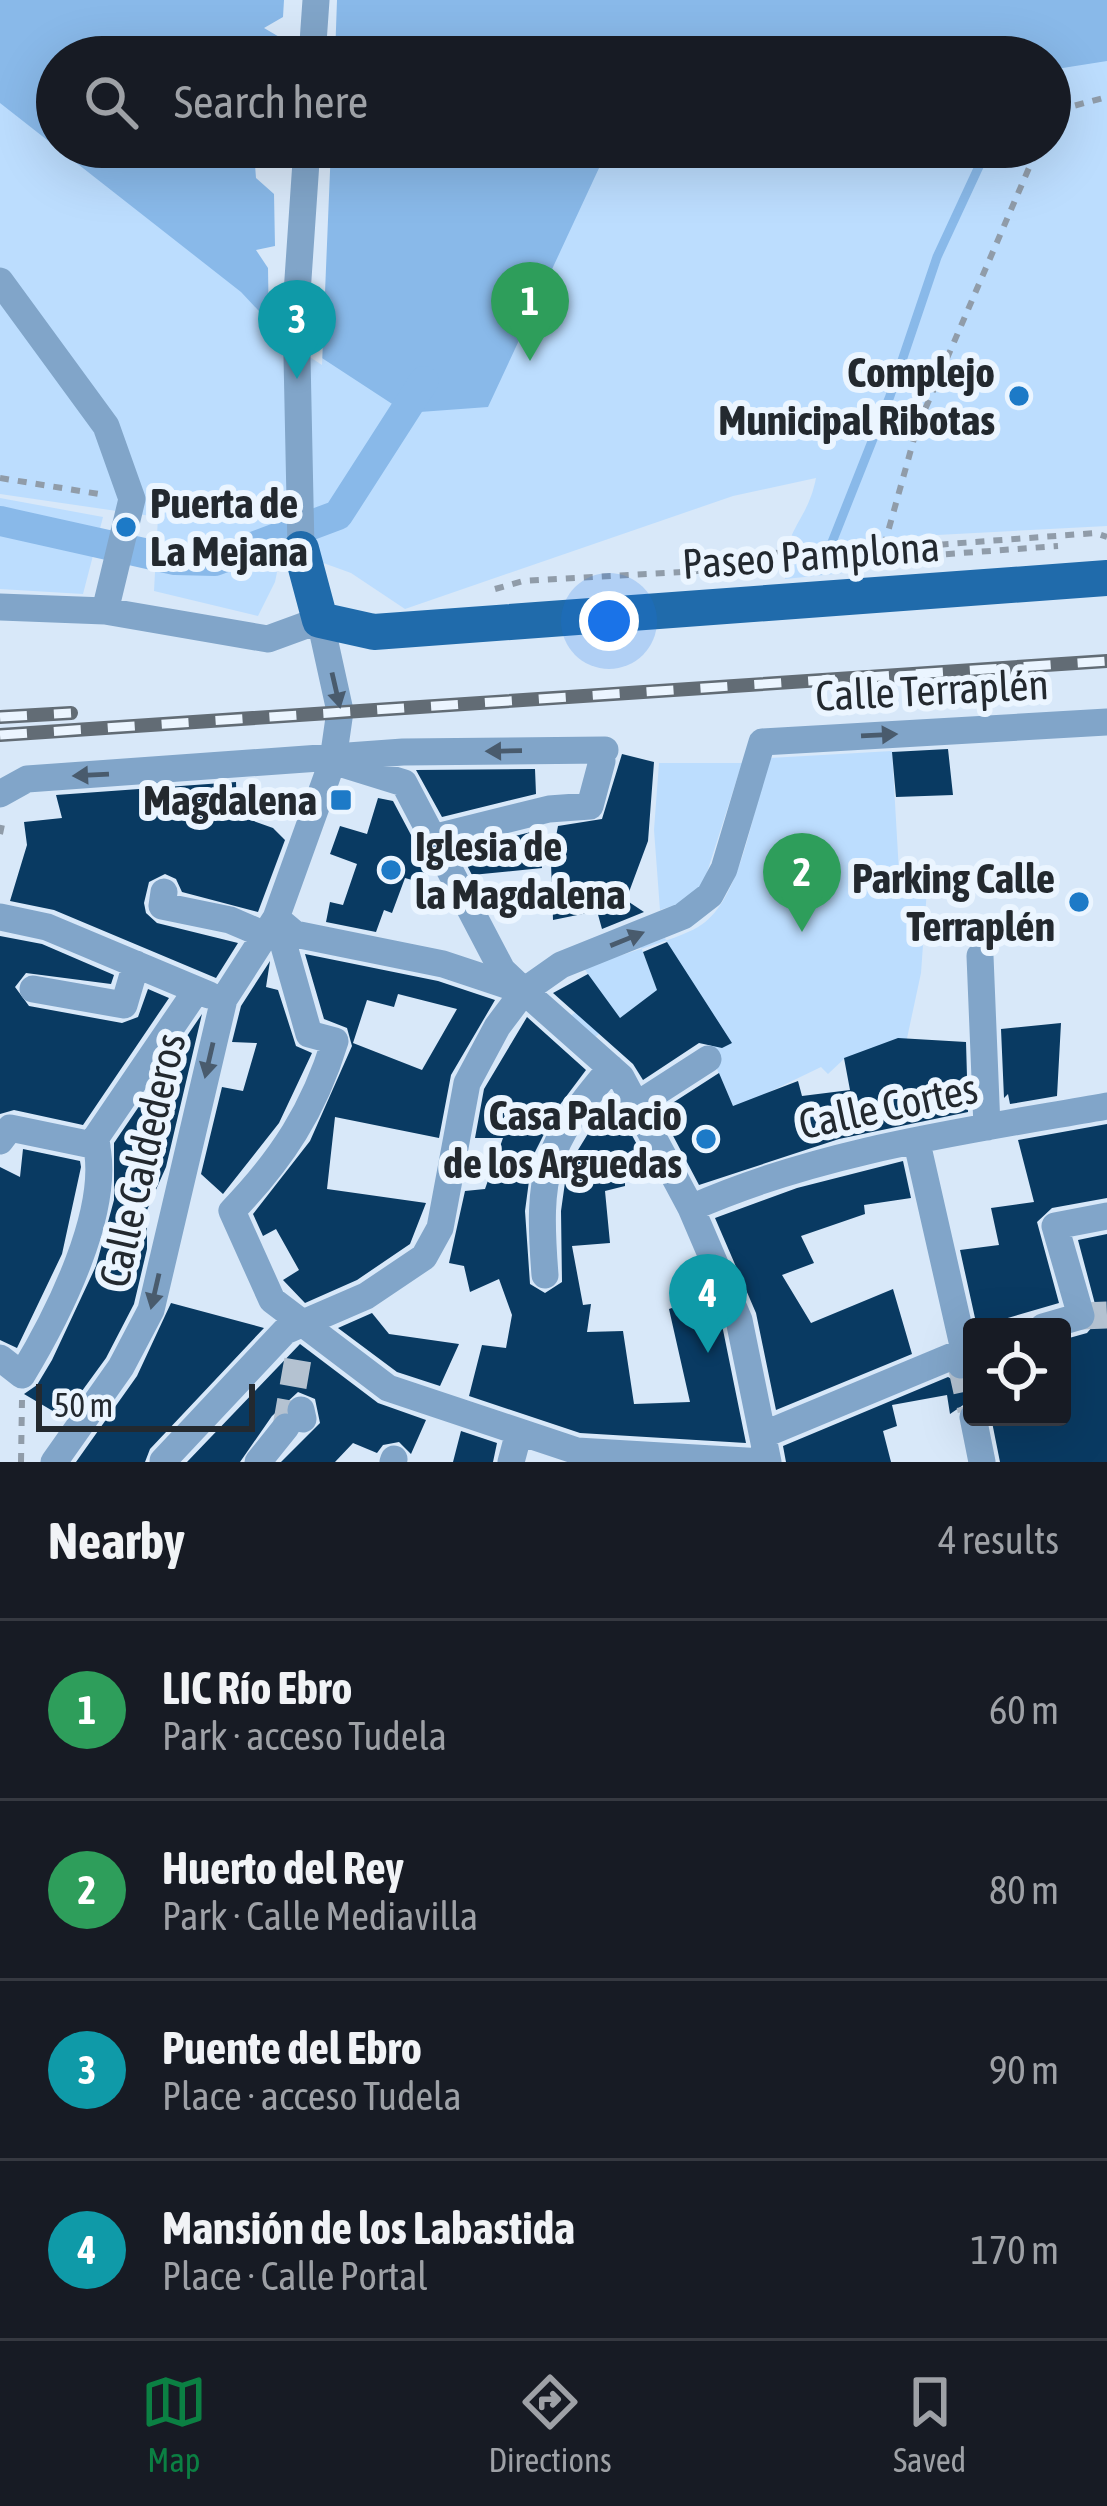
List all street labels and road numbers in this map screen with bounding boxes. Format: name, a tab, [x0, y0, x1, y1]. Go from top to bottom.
street label: Paseo Pamplona	[681, 522, 941, 588]
street label: Calle Terraplén	[814, 660, 1050, 720]
street label: Calle Caldederos	[89, 1028, 195, 1292]
street label: Calle Cortes	[794, 1064, 982, 1148]

